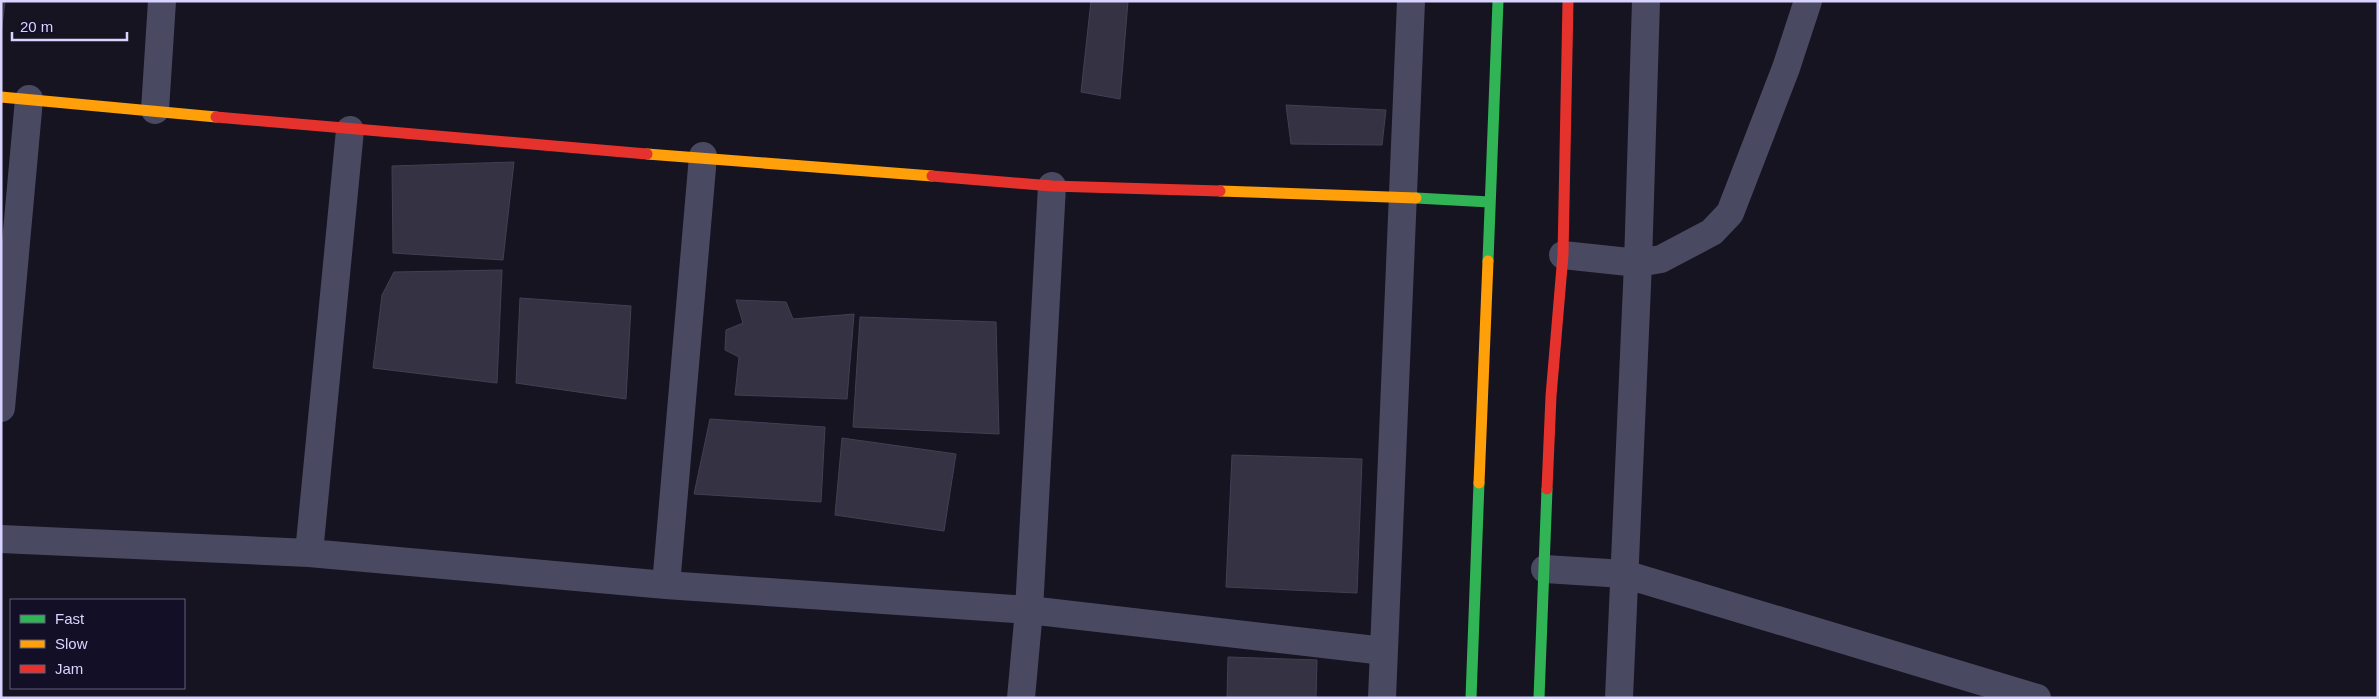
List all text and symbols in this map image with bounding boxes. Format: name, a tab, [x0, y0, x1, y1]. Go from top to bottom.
scale bar	[12, 10, 128, 42]
text: 20 m	[20, 18, 53, 35]
legend	[10, 599, 185, 689]
text: Fast	[55, 610, 85, 627]
text: Slow	[55, 635, 88, 652]
text: Jam	[55, 660, 83, 677]

